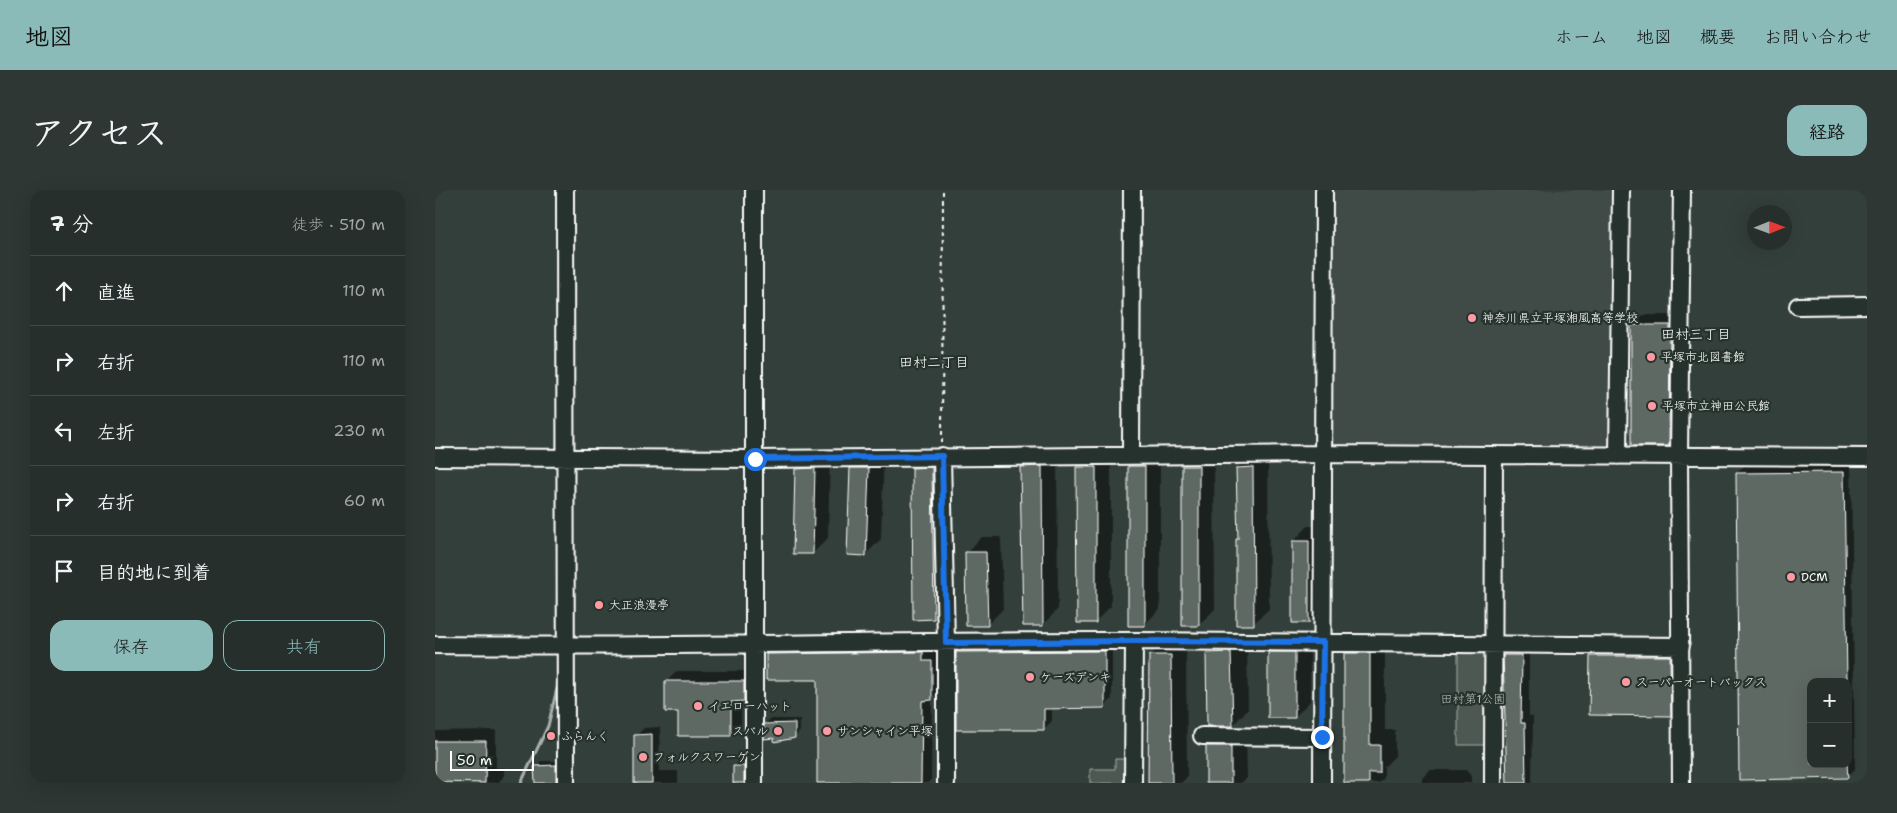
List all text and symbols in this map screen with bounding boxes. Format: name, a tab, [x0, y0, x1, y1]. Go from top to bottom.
text: 地図	[25, 21, 73, 53]
text: ホーム	[1555, 25, 1608, 49]
text: 地図	[1636, 25, 1672, 49]
text: 概要	[1700, 25, 1736, 49]
text: お問い合わせ	[1764, 25, 1872, 49]
button: 経路	[1787, 105, 1867, 156]
text: アクセス	[30, 109, 168, 156]
north arrow	[1747, 205, 1792, 250]
text: 7 分	[50, 210, 93, 238]
text: 徒歩 · 510 m	[292, 214, 385, 235]
icon: ahead	[50, 277, 78, 305]
text: 直進	[97, 280, 135, 305]
text: 110 m	[342, 280, 385, 301]
place label: 神奈川県立平塚湘風高等学校	[1482, 310, 1638, 326]
marker: 神奈川県立平塚湘風高等学校	[1466, 312, 1478, 324]
district label: 田村三丁目	[1661, 325, 1731, 343]
icon: right	[50, 347, 78, 375]
place label: 平塚市北図書館	[1661, 349, 1745, 365]
text: 右折	[97, 350, 135, 375]
text: 110 m	[342, 350, 385, 371]
marker: 平塚市北図書館	[1645, 351, 1657, 363]
district label: 田村二丁目	[899, 353, 969, 371]
place label: 平塚市立神田公民館	[1662, 398, 1770, 414]
marker: 平塚市立神田公民館	[1646, 400, 1658, 412]
icon: left	[50, 417, 78, 445]
text: 左折	[97, 420, 135, 445]
text: 230 m	[333, 420, 385, 441]
route start	[744, 448, 767, 471]
icon: right	[50, 487, 78, 515]
text: 右折	[97, 490, 135, 515]
text: 60 m	[344, 490, 385, 511]
icon: arrive	[50, 557, 78, 585]
text: 目的地に到着	[97, 560, 211, 585]
place label: DCM	[1801, 569, 1828, 585]
marker: DCM	[1785, 571, 1797, 583]
place label: 大正浪漫亭	[609, 597, 669, 613]
marker: 大正浪漫亭	[593, 599, 605, 611]
button: 保存	[50, 620, 213, 671]
button: 共有	[223, 620, 385, 671]
place label: ケーズデンキ	[1040, 669, 1111, 685]
marker: ケーズデンキ	[1024, 671, 1036, 683]
place label: スーパーオートバックス	[1636, 674, 1767, 690]
marker: スーパーオートバックス	[1620, 676, 1632, 688]
map controls	[1807, 678, 1852, 768]
button: +	[1807, 678, 1852, 723]
park label: 田村第1公園	[1440, 691, 1506, 707]
place label: イエローハット	[708, 698, 792, 714]
marker: イエローハット	[692, 700, 704, 712]
place label: スバル	[732, 723, 768, 739]
place label: サンシャイン平塚	[837, 723, 933, 739]
button: −	[1807, 723, 1852, 768]
marker: スバル	[772, 725, 784, 737]
marker: サンシャイン平塚	[821, 725, 833, 737]
route end	[1311, 726, 1334, 749]
place label: ふらんく	[561, 728, 609, 744]
marker: ふらんく	[545, 730, 557, 742]
scale bar	[450, 748, 534, 771]
place label: フォルクスワーゲン	[653, 749, 761, 765]
text: 50 m	[457, 751, 492, 769]
marker: フォルクスワーゲン	[637, 751, 649, 763]

